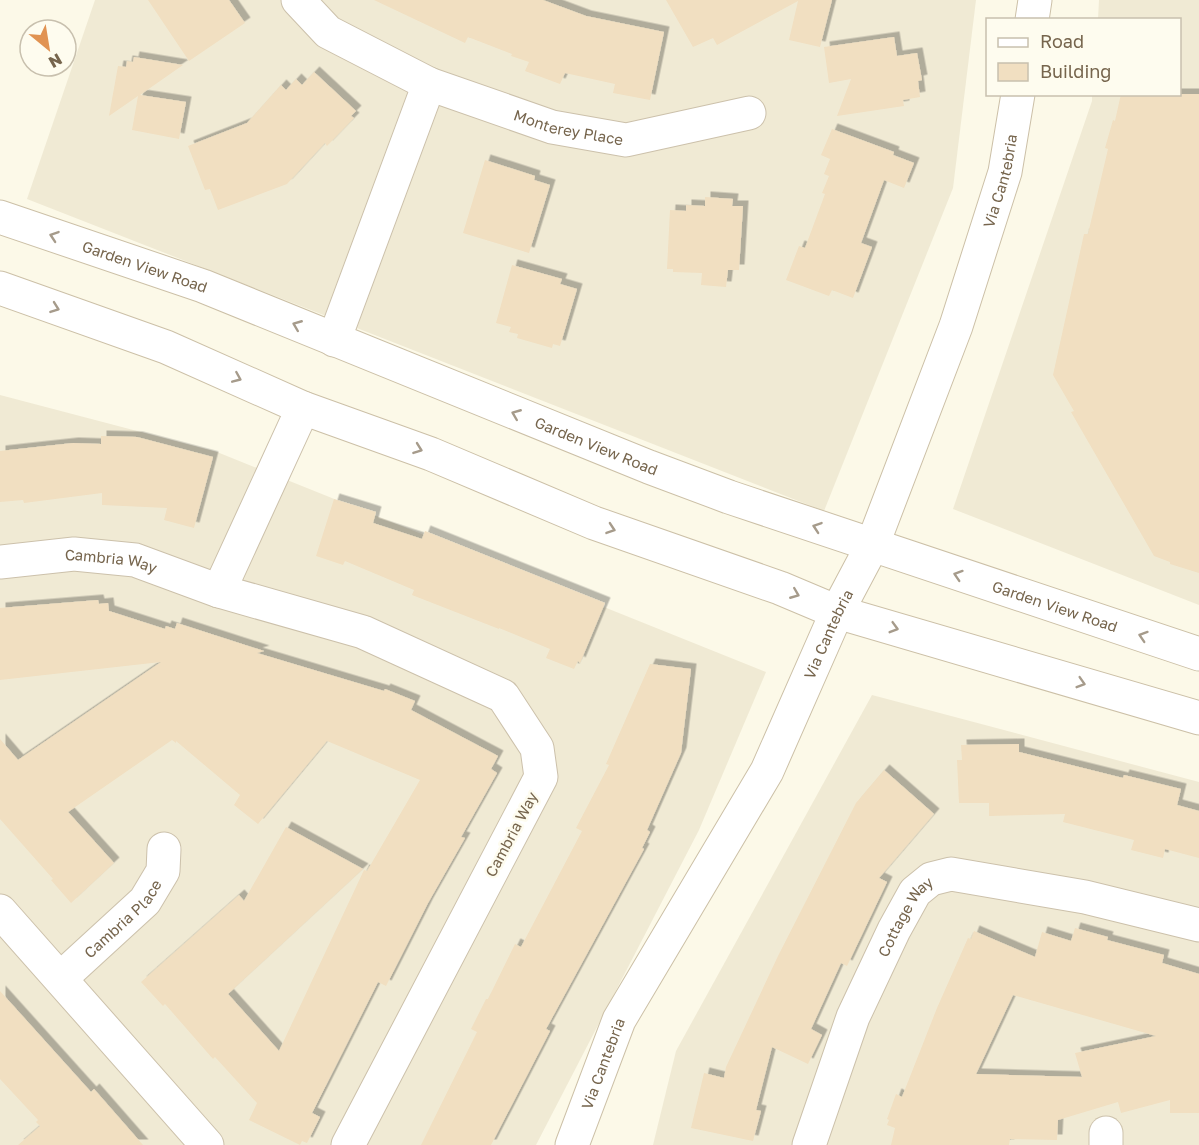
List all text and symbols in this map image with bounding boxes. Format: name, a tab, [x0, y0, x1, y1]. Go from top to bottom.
north arrow	[18, 18, 78, 78]
legend	[986, 18, 1181, 96]
text: Road	[1040, 30, 1084, 52]
text: N	[45, 49, 66, 73]
text: Building	[1040, 60, 1111, 82]
street label: Monterey Place	[511, 105, 625, 148]
street label: Via Cantebria	[979, 133, 1020, 230]
one-way arrow	[50, 231, 60, 244]
street label: Garden View Road	[80, 237, 210, 296]
one-way arrow	[49, 300, 60, 313]
one-way arrow	[292, 320, 303, 332]
one-way arrow	[230, 371, 241, 383]
one-way arrow	[512, 409, 523, 421]
street label: Garden View Road	[532, 413, 660, 479]
one-way arrow	[412, 442, 423, 455]
one-way arrow	[605, 521, 616, 534]
one-way arrow	[812, 522, 822, 534]
street label: Cambria Way	[64, 545, 160, 577]
one-way arrow	[953, 569, 964, 582]
street label: Garden View Road	[990, 577, 1120, 635]
street label: Via Cantebria	[800, 586, 856, 682]
one-way arrow	[789, 587, 800, 599]
one-way arrow	[888, 621, 899, 633]
one-way arrow	[1139, 631, 1149, 643]
one-way arrow	[1075, 676, 1086, 688]
street label: Cambria Way	[481, 788, 541, 880]
street label: Cottage Way	[874, 872, 937, 960]
street label: Cambria Place	[80, 876, 165, 961]
street label: Via Cantebria	[577, 1015, 628, 1112]

